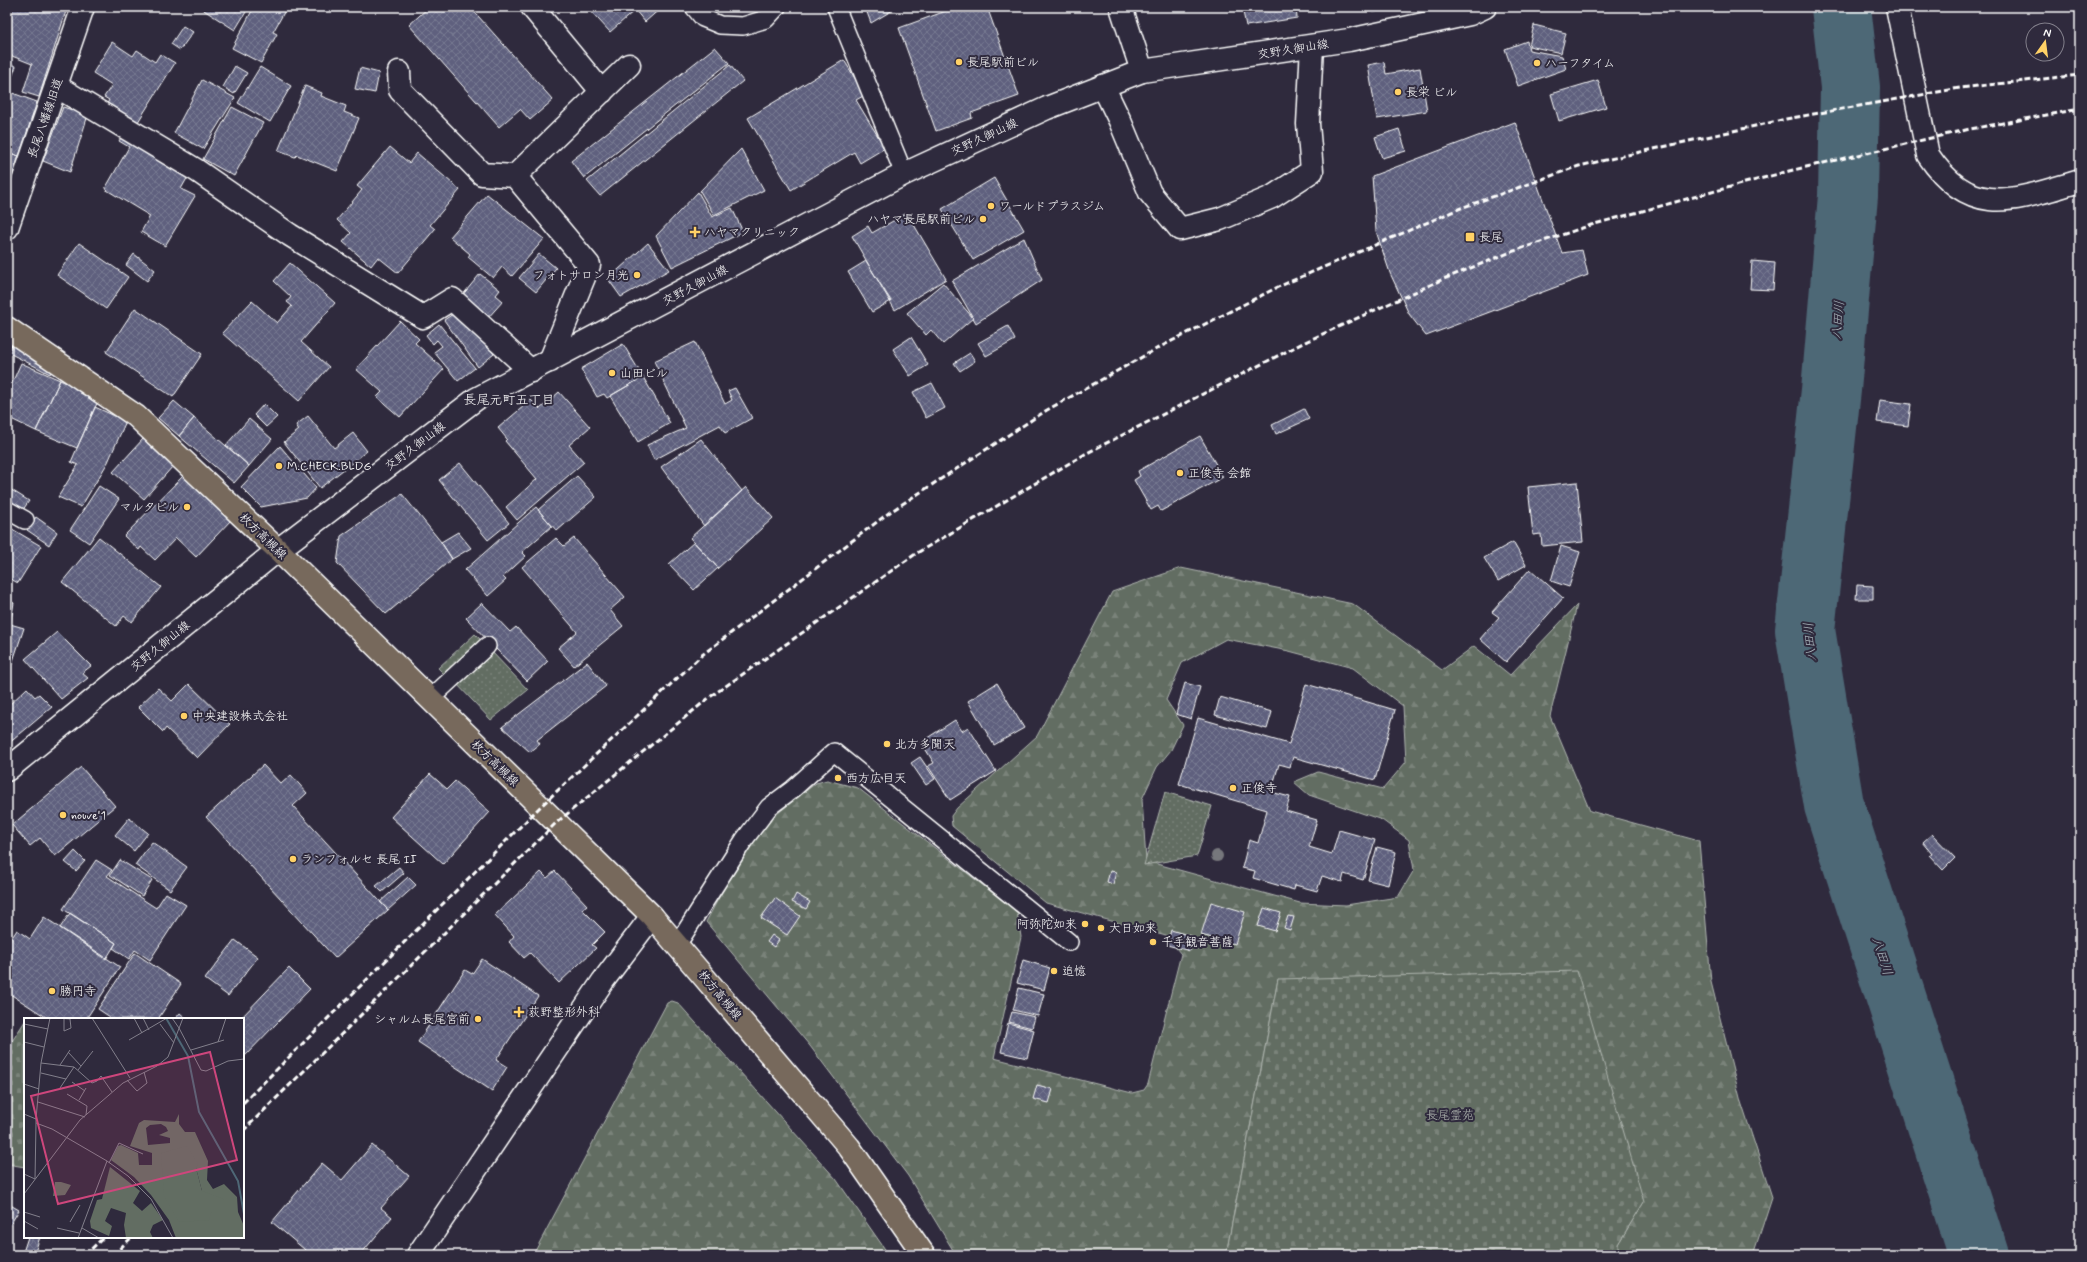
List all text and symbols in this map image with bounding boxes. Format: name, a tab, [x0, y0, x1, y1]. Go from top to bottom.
north arrow	[2025, 22, 2065, 62]
text: N	[2042, 26, 2052, 41]
street label: 交野久御山線	[1256, 36, 1330, 64]
place label: 長尾駅前ビル	[967, 55, 1039, 71]
place label: ハーフタイム	[1545, 56, 1615, 72]
marker: 長尾駅前ビル	[954, 57, 964, 67]
marker: ハーフタイム	[1532, 58, 1542, 68]
street label: 長尾八幡線旧道	[25, 76, 67, 161]
place label: 長栄 ビル	[1406, 85, 1457, 101]
marker: 長栄 ビル	[1393, 87, 1403, 97]
street label: 交野久御山線	[948, 115, 1020, 160]
place label: ワールドプラスジム	[999, 199, 1105, 215]
marker: ワールドプラスジム	[986, 201, 996, 211]
place label: ハヤマ長尾駅前ビル	[867, 212, 975, 228]
marker: ハヤマ長尾駅前ビル	[978, 214, 988, 224]
place label: ハヤマクリニック	[704, 225, 800, 241]
marker: ハヤマクリニック	[689, 226, 701, 238]
place label: 長尾	[1479, 230, 1503, 246]
marker: 長尾	[1464, 231, 1476, 243]
street label: 交野久御山線	[660, 262, 731, 310]
place label: フォトサロン月光	[533, 268, 629, 284]
marker: フォトサロン月光	[632, 270, 642, 280]
water label: 八田川	[1828, 300, 1849, 340]
place label: 山田ビル	[620, 366, 668, 382]
marker: 山田ビル	[607, 368, 617, 378]
district label: 長尾元町五丁目	[463, 392, 555, 409]
street label: 交野久御山線	[382, 419, 449, 475]
place label: M.CHECK.BLDG	[287, 459, 371, 475]
marker: M.CHECK.BLDG	[274, 461, 284, 471]
place label: 正俊寺 会館	[1188, 466, 1251, 482]
marker: 正俊寺 会館	[1175, 468, 1185, 478]
place label: マルタビル	[119, 500, 179, 516]
marker: マルタビル	[182, 502, 192, 512]
street label: 枚方高槻線	[235, 510, 289, 563]
street label: 交野久御山線	[128, 618, 194, 676]
water label: 八田川	[1800, 622, 1821, 662]
place label: 中央建設株式会社	[192, 709, 288, 725]
marker: 中央建設株式会社	[179, 711, 189, 721]
street label: 枚方高槻線	[467, 737, 521, 790]
place label: 北方多聞天	[895, 737, 955, 753]
marker: 北方多聞天	[882, 739, 892, 749]
place label: 西方広目天	[846, 771, 906, 787]
marker: 西方広目天	[833, 773, 843, 783]
place label: 正俊寺	[1241, 781, 1277, 797]
marker: 正俊寺	[1228, 783, 1238, 793]
place label: nouve'1	[71, 808, 106, 824]
marker: nouve'1	[58, 810, 68, 820]
place label: ランフォルセ 長尾 II	[301, 852, 417, 868]
marker: ランフォルセ 長尾 II	[288, 854, 298, 864]
place label: 阿弥陀如来	[1017, 917, 1077, 933]
marker: 阿弥陀如来	[1080, 919, 1090, 929]
place label: 大日如来	[1109, 921, 1157, 937]
marker: 大日如来	[1096, 923, 1106, 933]
place label: 千手観音菩薩	[1161, 935, 1233, 951]
water label: 八田川	[1867, 935, 1896, 978]
marker: 千手観音菩薩	[1148, 937, 1158, 947]
place label: 追憶	[1062, 964, 1086, 980]
marker: 追憶	[1049, 966, 1059, 976]
street label: 枚方高槻線	[694, 968, 745, 1024]
place label: 勝円寺	[60, 984, 96, 1000]
marker: 勝円寺	[47, 986, 57, 996]
place label: 荻野整形外科	[528, 1005, 600, 1021]
marker: 荻野整形外科	[513, 1006, 525, 1018]
place label: シャルム長尾宮前	[374, 1012, 470, 1028]
marker: シャルム長尾宮前	[473, 1014, 483, 1024]
inset map	[24, 1018, 244, 1238]
park label: 長尾霊苑	[1426, 1108, 1474, 1124]

